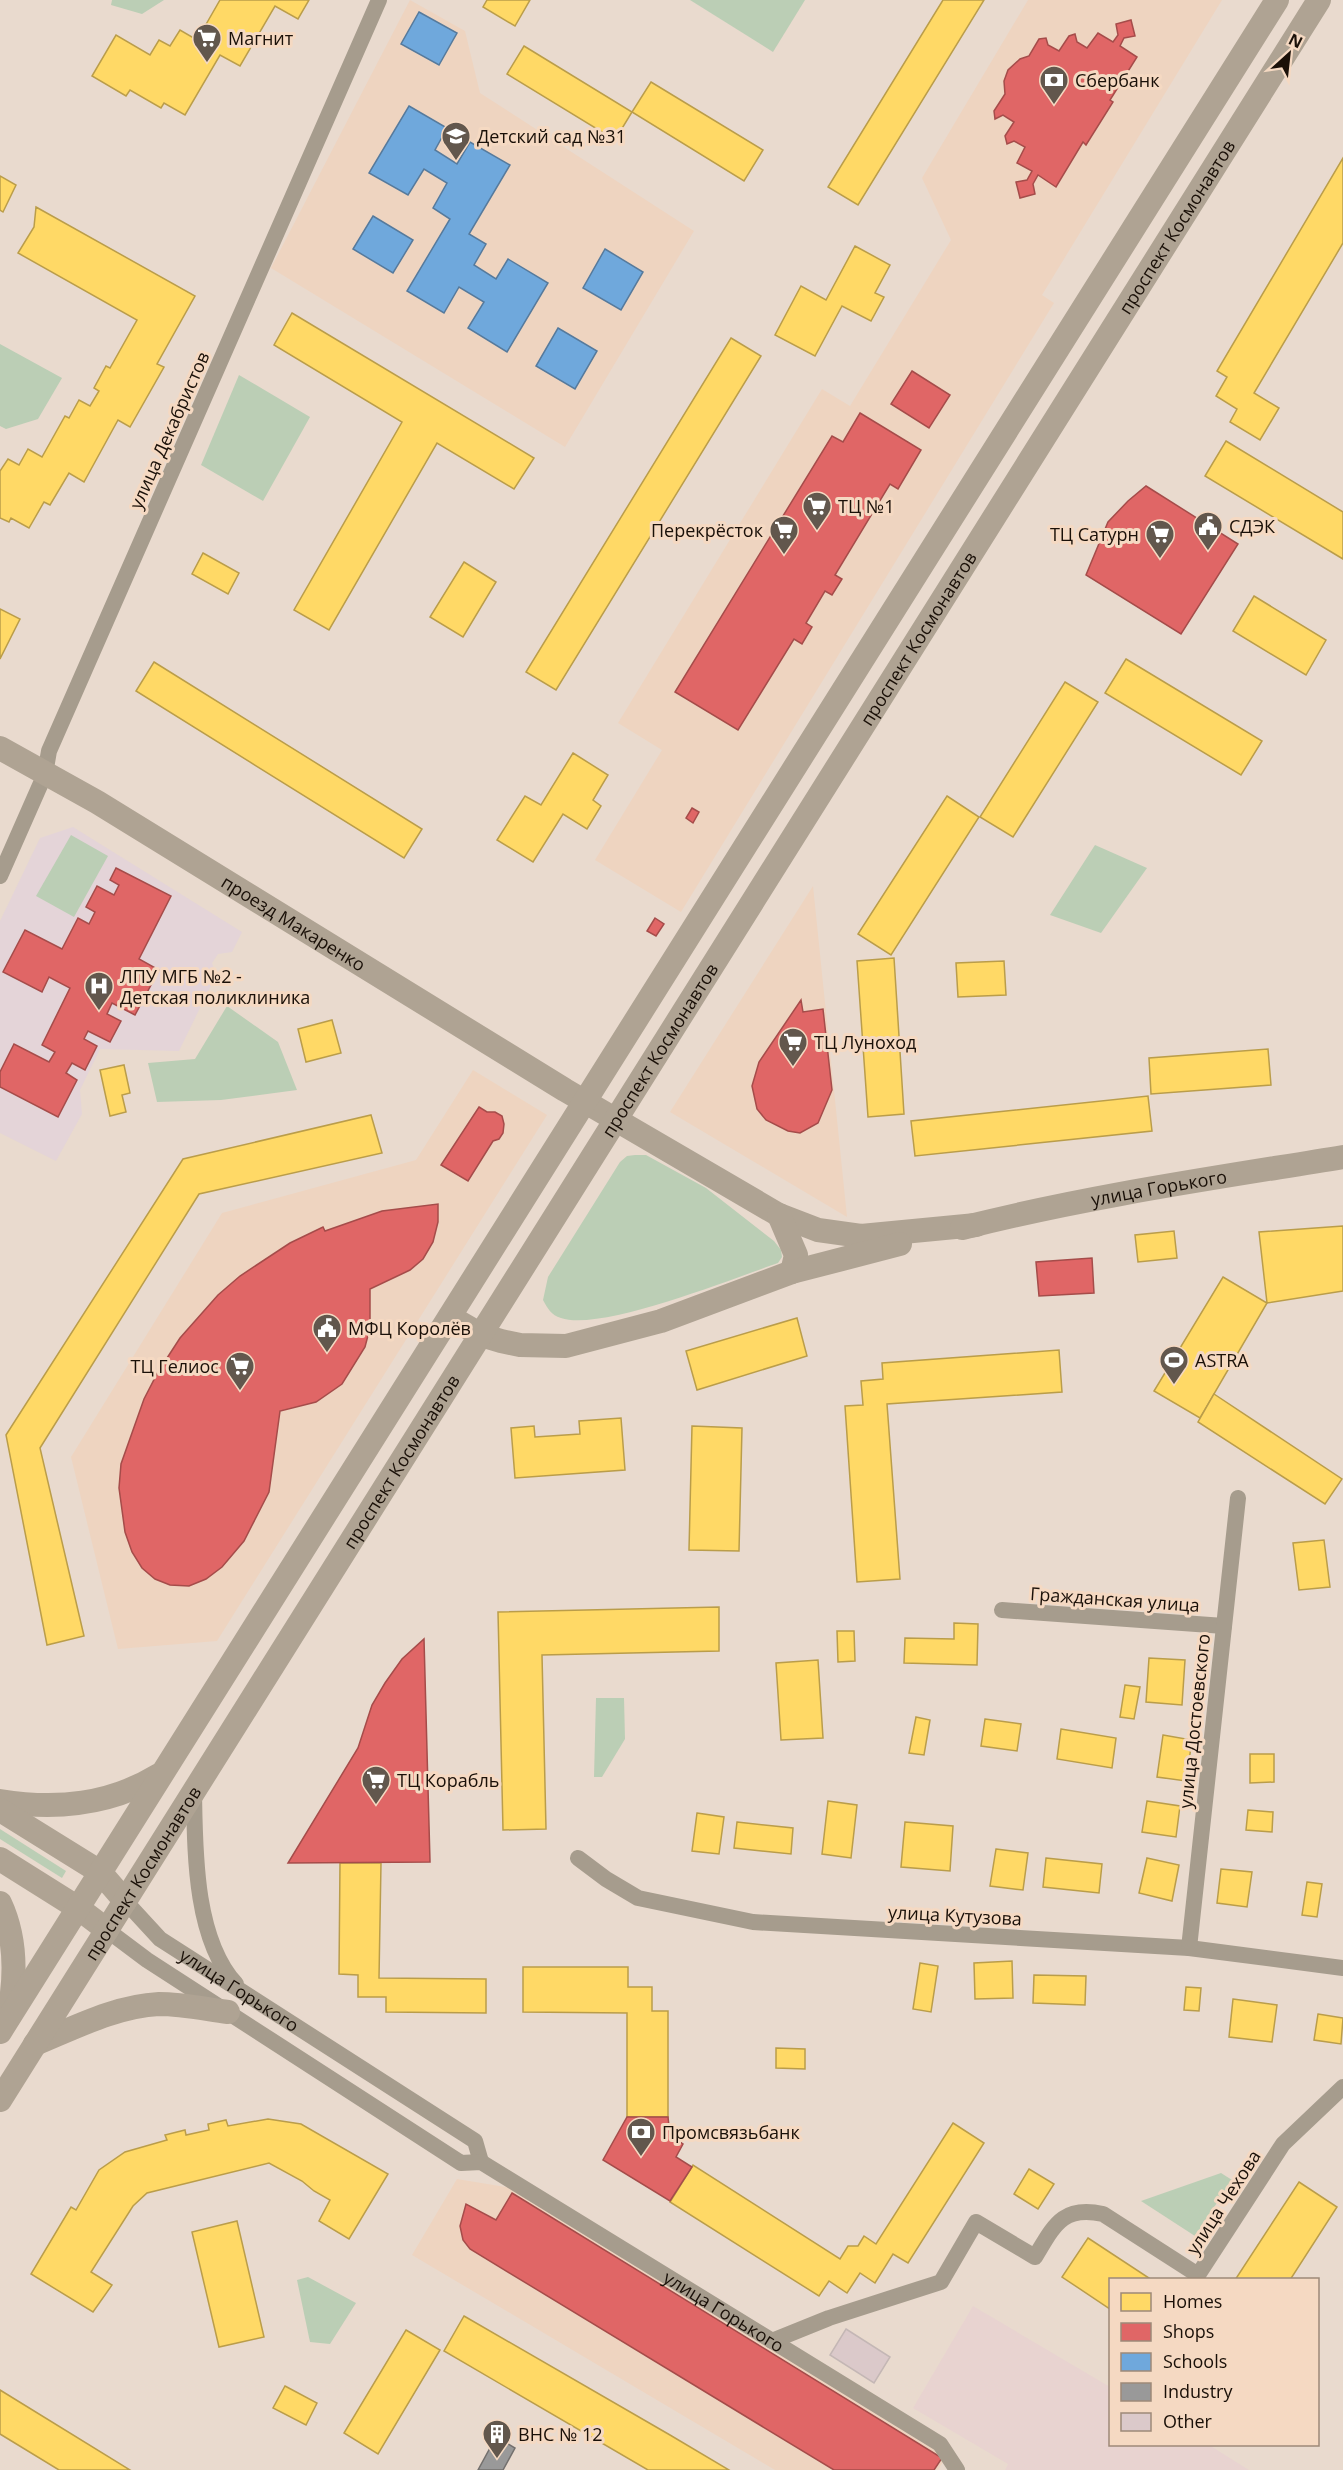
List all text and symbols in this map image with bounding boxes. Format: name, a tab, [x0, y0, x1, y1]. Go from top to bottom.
supermarket icon: Магнит	[191, 22, 223, 64]
north arrow	[1259, 24, 1319, 84]
place label: Магнит	[228, 26, 294, 50]
text: N	[1285, 28, 1307, 53]
bank icon: Сбербанк	[1038, 64, 1070, 106]
place label: Сбербанк	[1075, 68, 1160, 92]
school or university icon: Детский сад №31	[440, 120, 472, 162]
place label: Детский сад №31	[477, 124, 626, 148]
street label: проспект Космонавтов	[1113, 135, 1240, 318]
street label: улица Декабристов	[123, 348, 215, 512]
supermarket icon: ТЦ №1	[801, 490, 833, 532]
place label: ТЦ №1	[838, 494, 895, 518]
public building icon: СДЭК	[1192, 510, 1224, 552]
supermarket icon: Перекрёсток	[768, 514, 800, 556]
place label: СДЭК	[1229, 514, 1275, 538]
place label: Перекрёсток	[651, 518, 764, 542]
supermarket icon: ТЦ Сатурн	[1144, 518, 1176, 560]
place label: ТЦ Сатурн	[1050, 522, 1139, 546]
street label: проспект Космонавтов	[854, 547, 982, 730]
street label: проезд Макаренко	[217, 870, 370, 977]
street label: проспект Космонавтов	[596, 958, 723, 1142]
place label: ЛПУ МГБ №2 - Детская поликлиника	[120, 964, 310, 1009]
hospital icon: ЛПУ МГБ №2 - Детская поликлиника	[83, 970, 115, 1012]
supermarket icon: ТЦ Луноход	[777, 1026, 809, 1068]
place label: ТЦ Луноход	[814, 1030, 916, 1054]
street label: улица Горького	[1089, 1164, 1228, 1211]
public building icon: МФЦ Королёв	[311, 1312, 343, 1354]
place label: МФЦ Королёв	[348, 1316, 471, 1340]
sports icon: ASTRA	[1158, 1344, 1190, 1386]
place label: ASTRA	[1195, 1348, 1249, 1372]
supermarket icon: ТЦ Гелиос	[224, 1350, 256, 1392]
place label: ТЦ Гелиос	[130, 1354, 219, 1378]
street label: проспект Космонавтов	[337, 1370, 465, 1553]
street label: Гражданская улица	[1029, 1581, 1201, 1617]
street label: улица Достоевского	[1173, 1632, 1215, 1810]
supermarket icon: ТЦ Корабль	[360, 1764, 392, 1806]
place label: ТЦ Корабль	[397, 1768, 499, 1792]
street label: проспект Космонавтов	[79, 1781, 206, 1965]
street label: улица Кутузова	[887, 1900, 1023, 1930]
street label: улица Горького	[175, 1943, 304, 2037]
bank icon: Промсвязьбанк	[625, 2116, 657, 2158]
place label: Промсвязьбанк	[662, 2120, 800, 2144]
street label: улица Чехова	[1180, 2145, 1266, 2259]
street label: улица Горького	[659, 2265, 789, 2357]
legend	[1109, 2278, 1319, 2446]
text: Homes	[1163, 2289, 1222, 2313]
text: Shops	[1163, 2319, 1214, 2343]
text: Schools	[1163, 2349, 1227, 2373]
text: Industry	[1163, 2379, 1233, 2403]
text: Other	[1163, 2409, 1213, 2433]
building icon: ВНС № 12	[481, 2418, 513, 2460]
place label: ВНС № 12	[518, 2422, 603, 2446]

